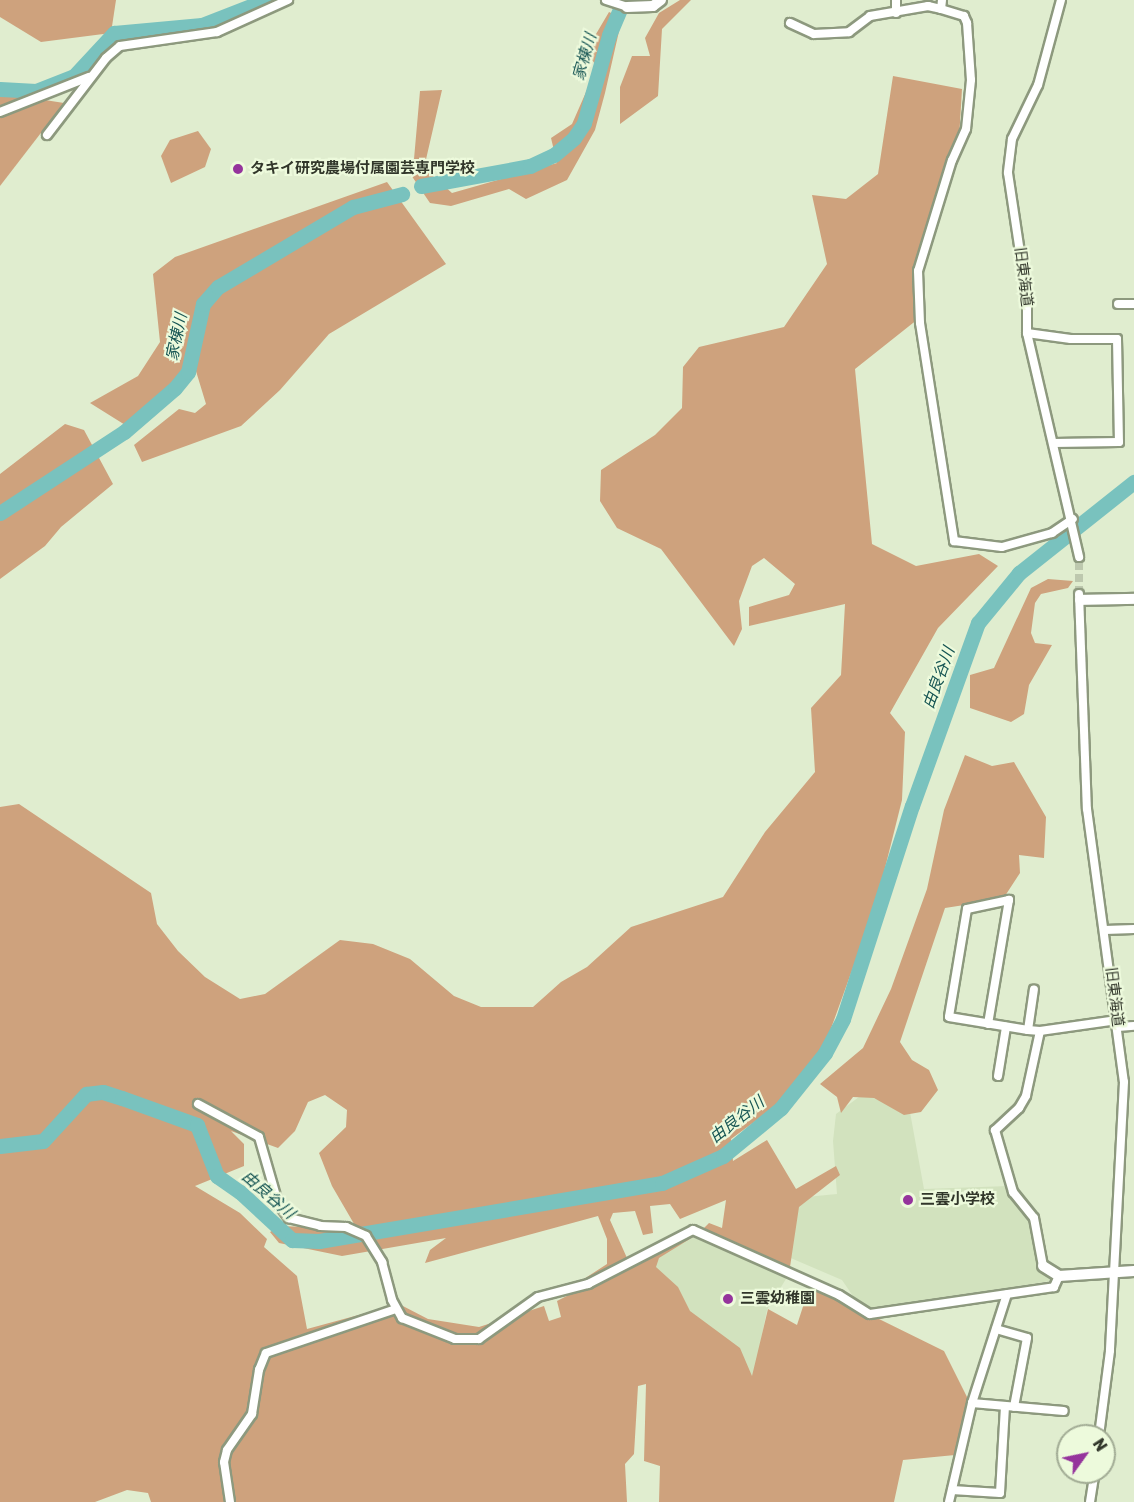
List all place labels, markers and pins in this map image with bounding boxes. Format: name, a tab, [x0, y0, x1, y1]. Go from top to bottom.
place label: タキイ研究農場付属園芸専門学校	[250, 160, 475, 178]
marker: タキイ研究農場付属園芸専門学校	[231, 162, 245, 176]
place label: 三雲小学校	[920, 1191, 995, 1209]
marker: 三雲小学校	[901, 1193, 915, 1207]
place label: 三雲幼稚園	[740, 1290, 815, 1308]
marker: 三雲幼稚園	[721, 1292, 735, 1306]

